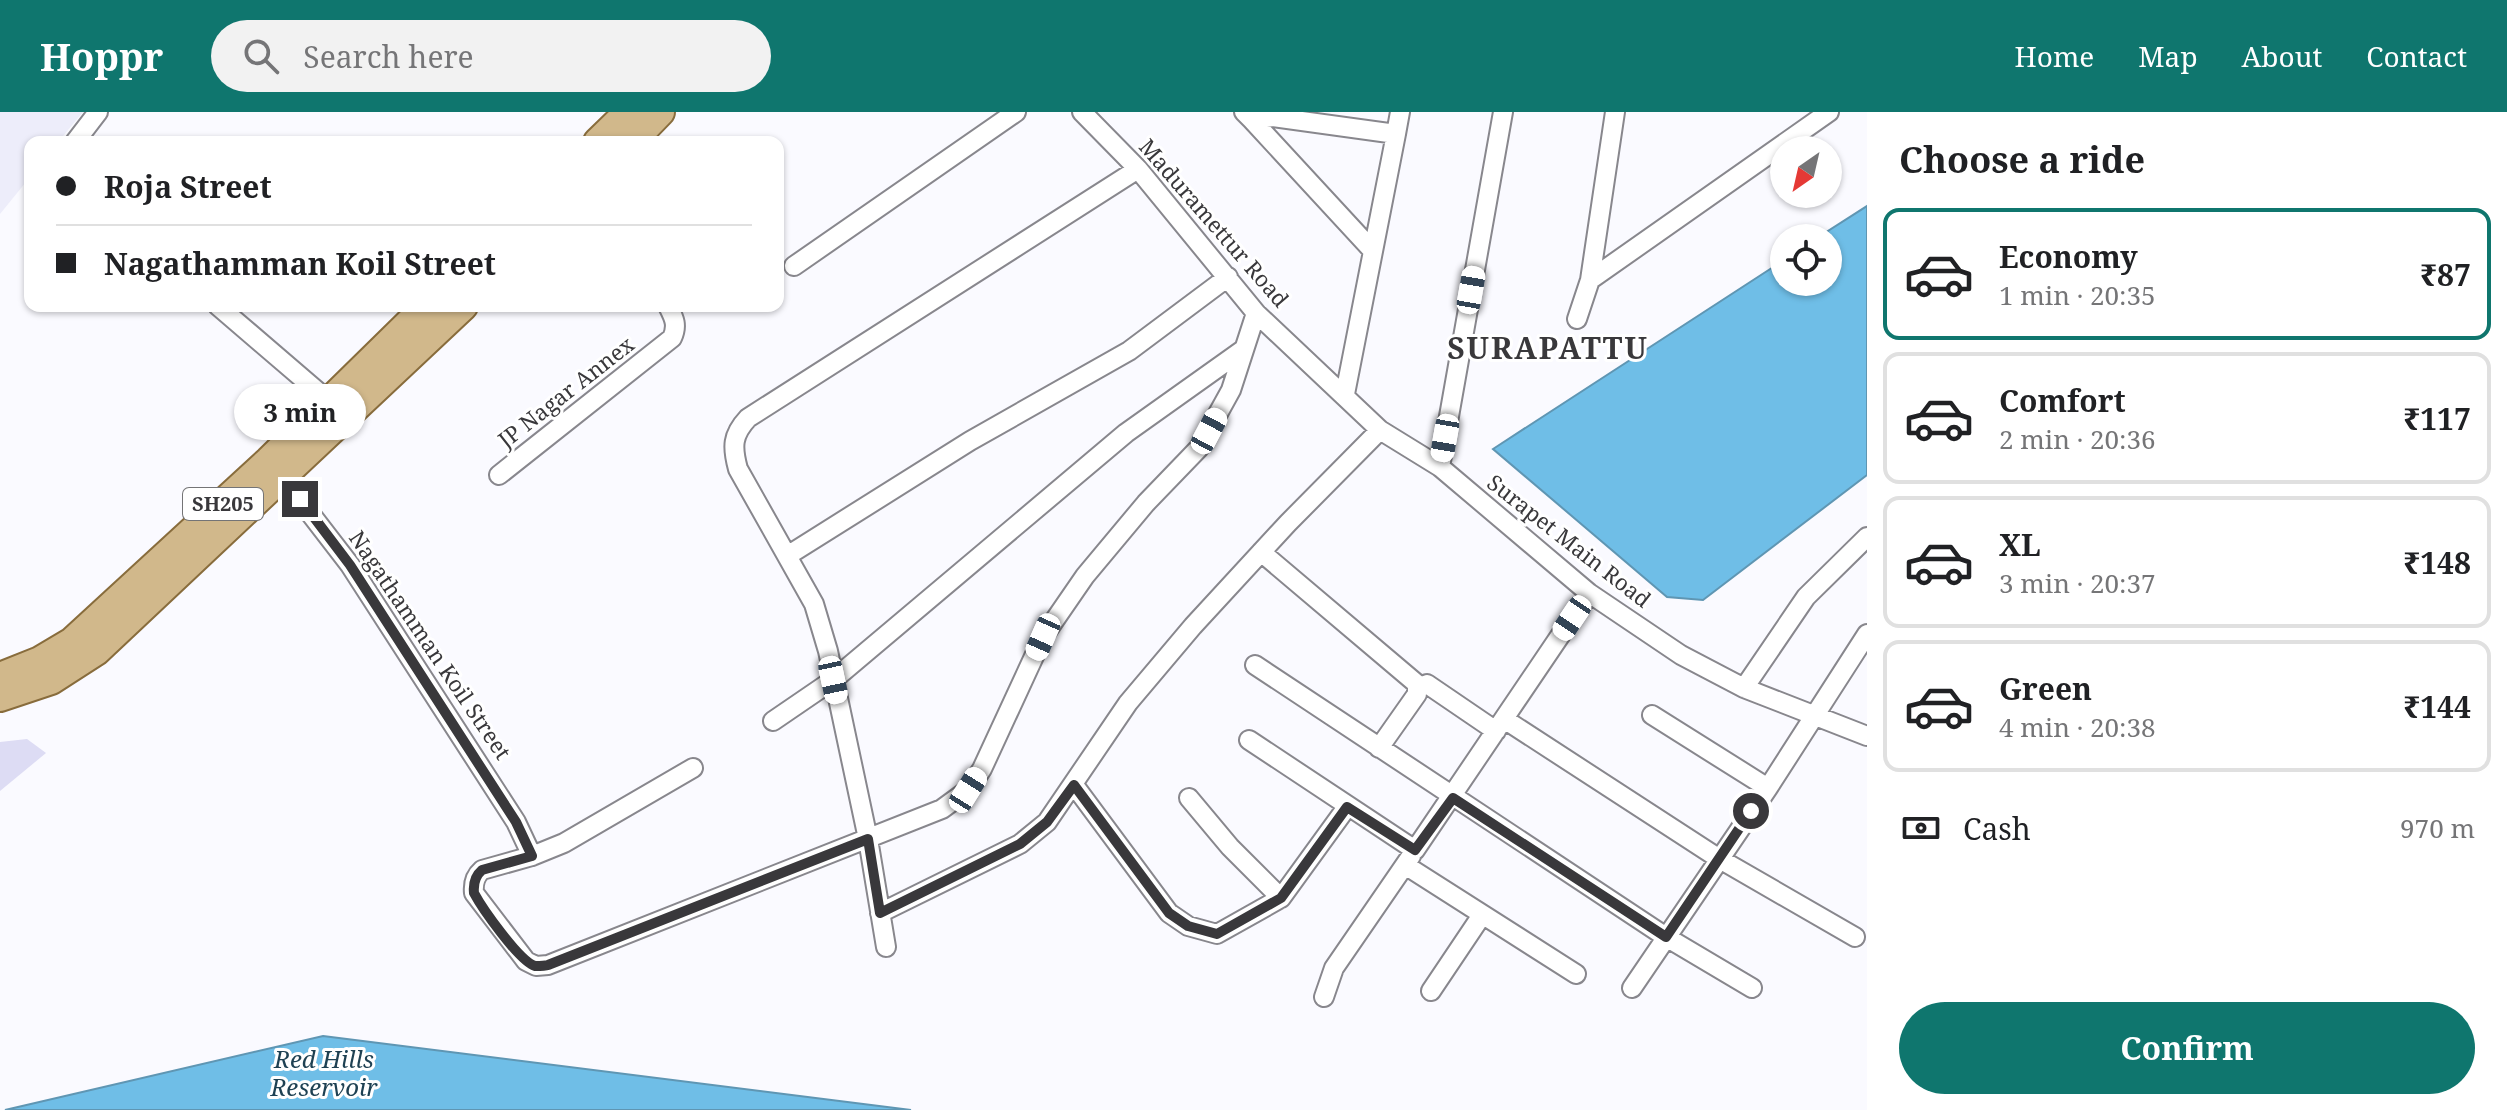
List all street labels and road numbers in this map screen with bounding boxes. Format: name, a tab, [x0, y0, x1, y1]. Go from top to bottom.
street label: Maduramettur Road	[1133, 132, 1297, 313]
street label: JP Nagar Annex	[490, 329, 640, 454]
street label: Surapet Main Road	[1482, 467, 1658, 614]
road number: SH205	[183, 488, 263, 520]
street label: Nagathamman Koil Street	[343, 524, 519, 765]

